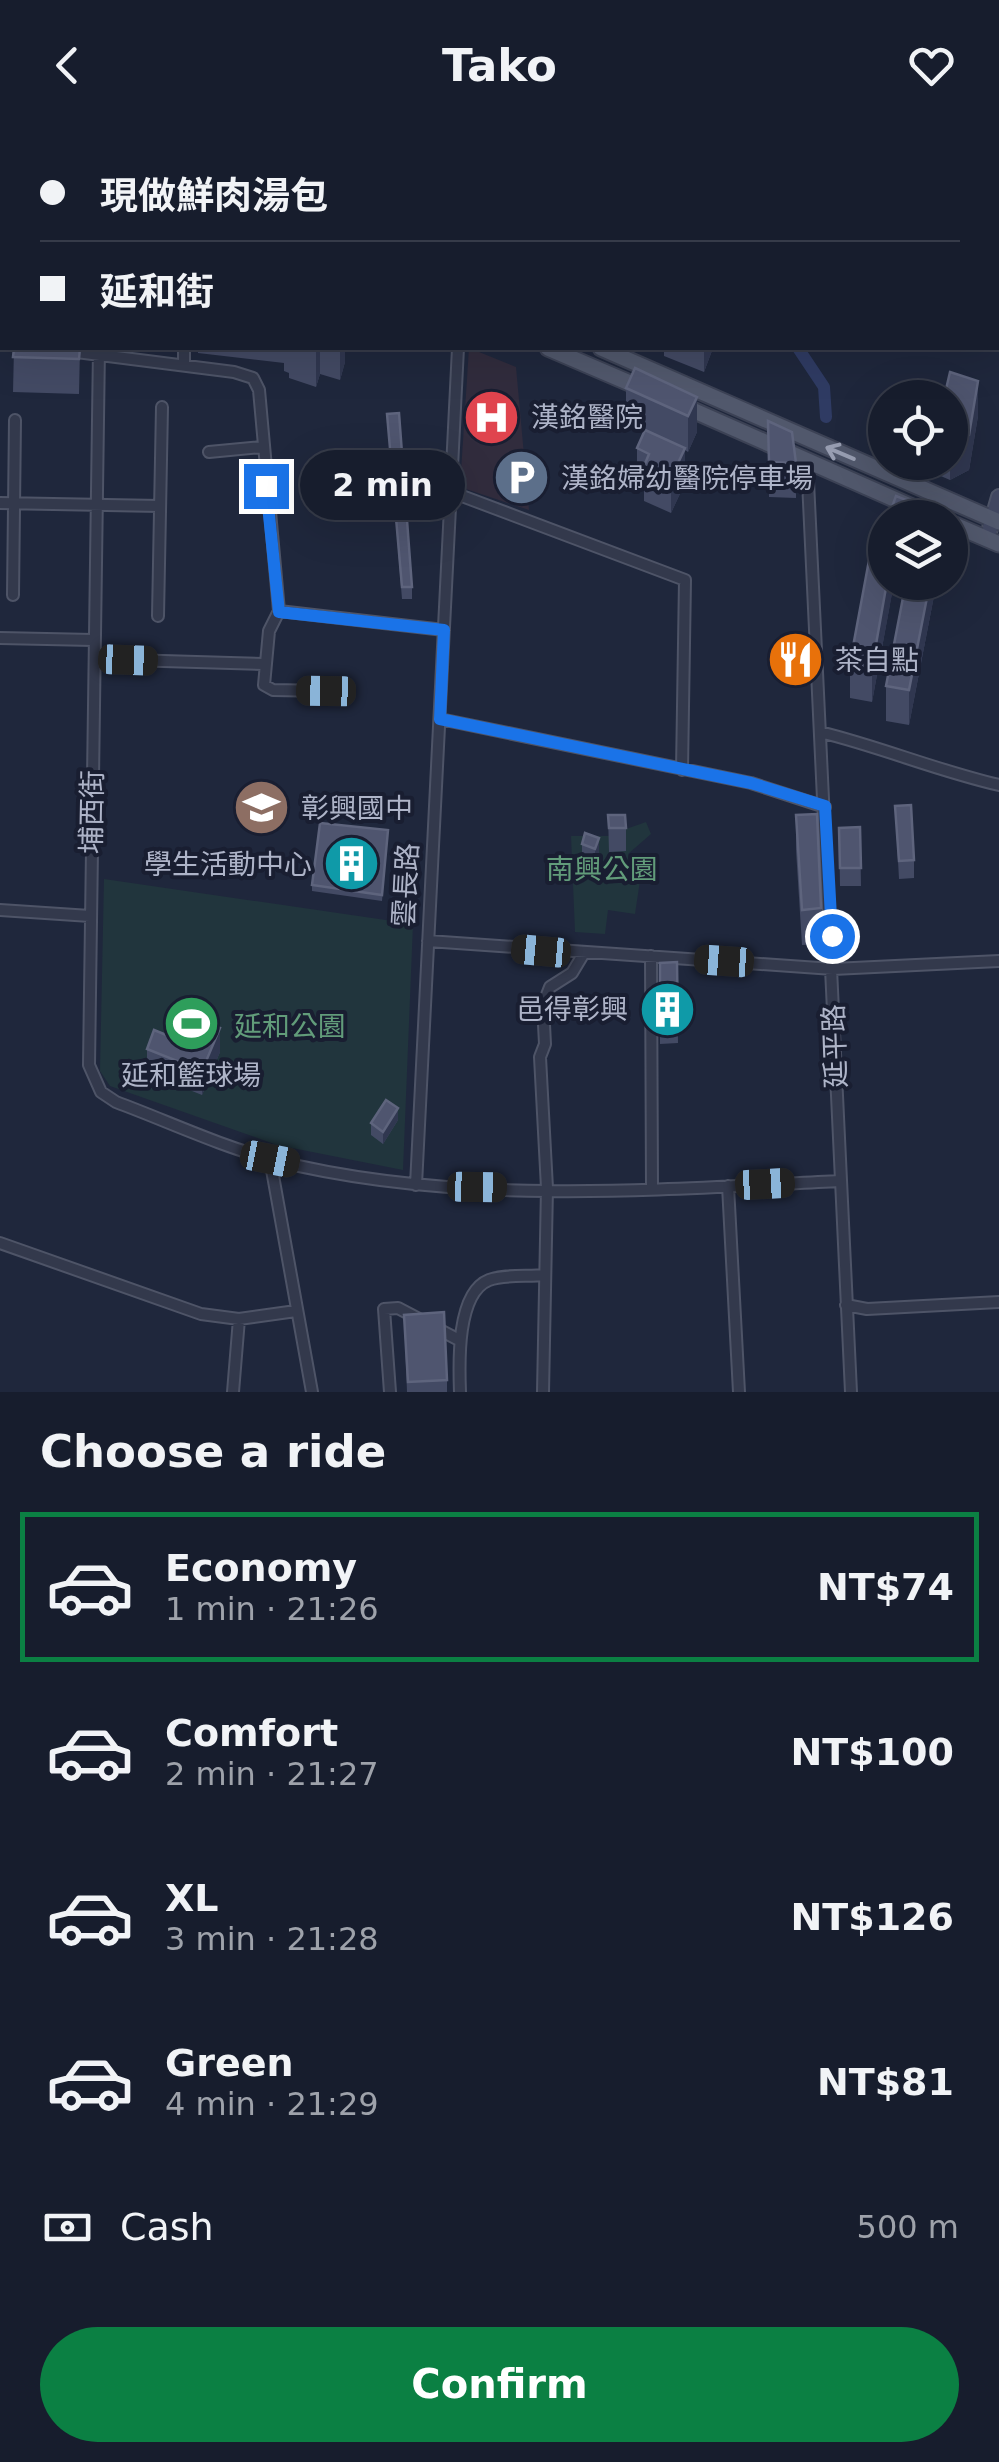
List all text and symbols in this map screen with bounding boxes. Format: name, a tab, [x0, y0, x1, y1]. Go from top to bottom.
icon: back	[40, 38, 95, 93]
icon: heart	[904, 38, 959, 93]
text: Tako	[442, 39, 557, 92]
text: 現做鮮肉湯包	[100, 174, 328, 218]
text: 延和街	[100, 270, 214, 314]
map controls	[868, 380, 968, 600]
button: locate	[868, 380, 968, 480]
hospital icon: 漢銘醫院	[462, 387, 522, 447]
place label: 漢銘醫院	[531, 401, 643, 434]
one-way arrow	[825, 443, 856, 461]
parking icon: 漢銘婦幼醫院停車場	[492, 448, 552, 508]
callout: 2 min	[301, 451, 466, 521]
place label: 漢銘婦幼醫院停車場	[561, 462, 813, 495]
route end	[244, 464, 289, 509]
text: 2 min	[332, 466, 433, 504]
button: layers	[868, 500, 968, 600]
restaurant icon: 茶自點	[766, 630, 826, 690]
car	[97, 644, 159, 676]
place label: 茶自點	[835, 644, 919, 677]
car	[296, 675, 356, 707]
street label: 埔西街	[75, 770, 109, 854]
school or university icon: 彰興國中	[232, 778, 292, 838]
place label: 彰興國中	[301, 792, 413, 825]
building icon: 學生活動中心	[321, 834, 381, 894]
street label: 雲長路	[387, 842, 425, 928]
place label: 學生活動中心	[144, 848, 312, 881]
park label: 南興公園	[546, 853, 658, 886]
route start	[810, 914, 855, 959]
car	[510, 933, 572, 969]
car	[693, 944, 755, 978]
building icon: 邑得彰興	[637, 979, 697, 1039]
place label: 邑得彰興	[516, 993, 628, 1026]
sports icon: 延和籃球場	[161, 994, 221, 1054]
street label: 延平路	[817, 1003, 853, 1089]
park label: 延和公園	[234, 1010, 346, 1043]
place label: 延和籃球場	[121, 1059, 261, 1092]
car	[238, 1139, 302, 1179]
car	[734, 1167, 796, 1201]
car	[447, 1171, 507, 1203]
text: Choose a ride	[40, 1425, 386, 1478]
icon: car	[45, 1542, 135, 1632]
text: Economy	[165, 1546, 357, 1590]
text: NT$74	[817, 1565, 954, 1609]
text: 1 min · 21:26	[165, 1590, 379, 1628]
icon: car	[45, 1707, 135, 1797]
text: Comfort	[165, 1711, 338, 1755]
text: NT$100	[791, 1730, 954, 1774]
text: 2 min · 21:27	[165, 1755, 379, 1793]
icon: car	[45, 1872, 135, 1962]
text: XL	[165, 1876, 219, 1920]
text: NT$126	[791, 1895, 954, 1939]
text: 3 min · 21:28	[165, 1920, 379, 1958]
icon: car	[45, 2037, 135, 2127]
text: Green	[165, 2041, 294, 2085]
text: NT$81	[817, 2060, 954, 2104]
text: 4 min · 21:29	[165, 2085, 379, 2123]
icon: cash	[40, 2200, 95, 2255]
text: Cash	[120, 2205, 214, 2249]
text: 500 m	[857, 2208, 959, 2246]
button: Confirm	[40, 2327, 959, 2442]

